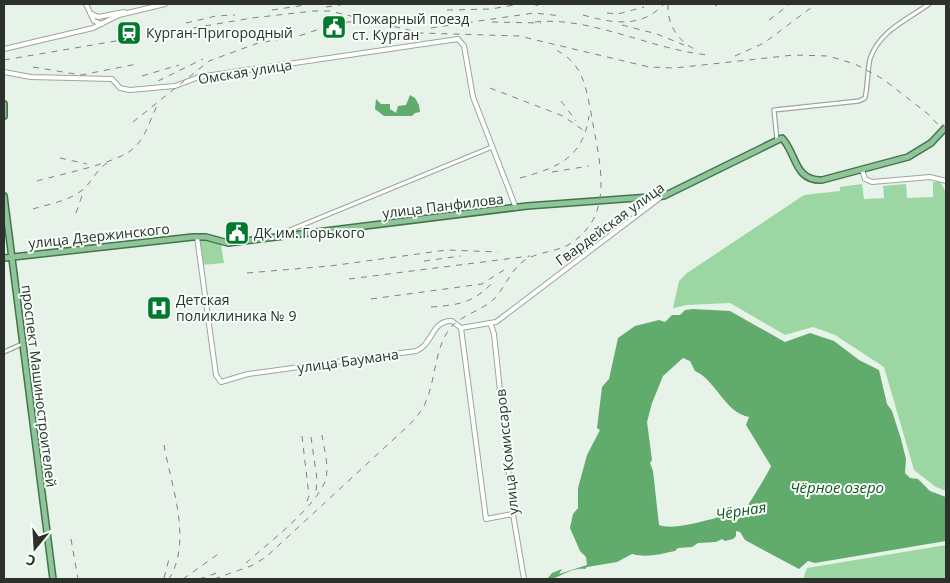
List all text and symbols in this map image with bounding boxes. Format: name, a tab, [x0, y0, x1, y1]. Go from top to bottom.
place label: Пожарный поезд ст. Курган	[352, 9, 469, 44]
public building icon: Пожарный поезд ст. Курган	[321, 14, 347, 40]
station icon: Курган-Пригородный	[116, 20, 142, 46]
place label: Курган-Пригородный	[146, 23, 293, 42]
street label: Омская улица	[197, 55, 293, 88]
street label: Гвардейская улица	[552, 178, 668, 270]
street label: улица Панфилова	[381, 189, 505, 222]
street label: улица Дзержинского	[27, 219, 170, 252]
public building icon: ДК им. Горького	[224, 220, 250, 246]
place label: ДК им. Горького	[254, 223, 365, 242]
street label: проспект Машиностроителей	[18, 284, 61, 488]
place label: Детская поликлиника № 9	[176, 290, 296, 325]
hospital icon: Детская поликлиника № 9	[146, 295, 172, 321]
street label: улица Баумана	[296, 344, 400, 377]
street label: улица Комиссаров	[490, 388, 523, 516]
water label: Чёрное озеро	[790, 477, 884, 497]
water label: Чёрная	[714, 496, 768, 524]
north arrow	[10, 523, 60, 573]
text: С	[24, 550, 38, 571]

